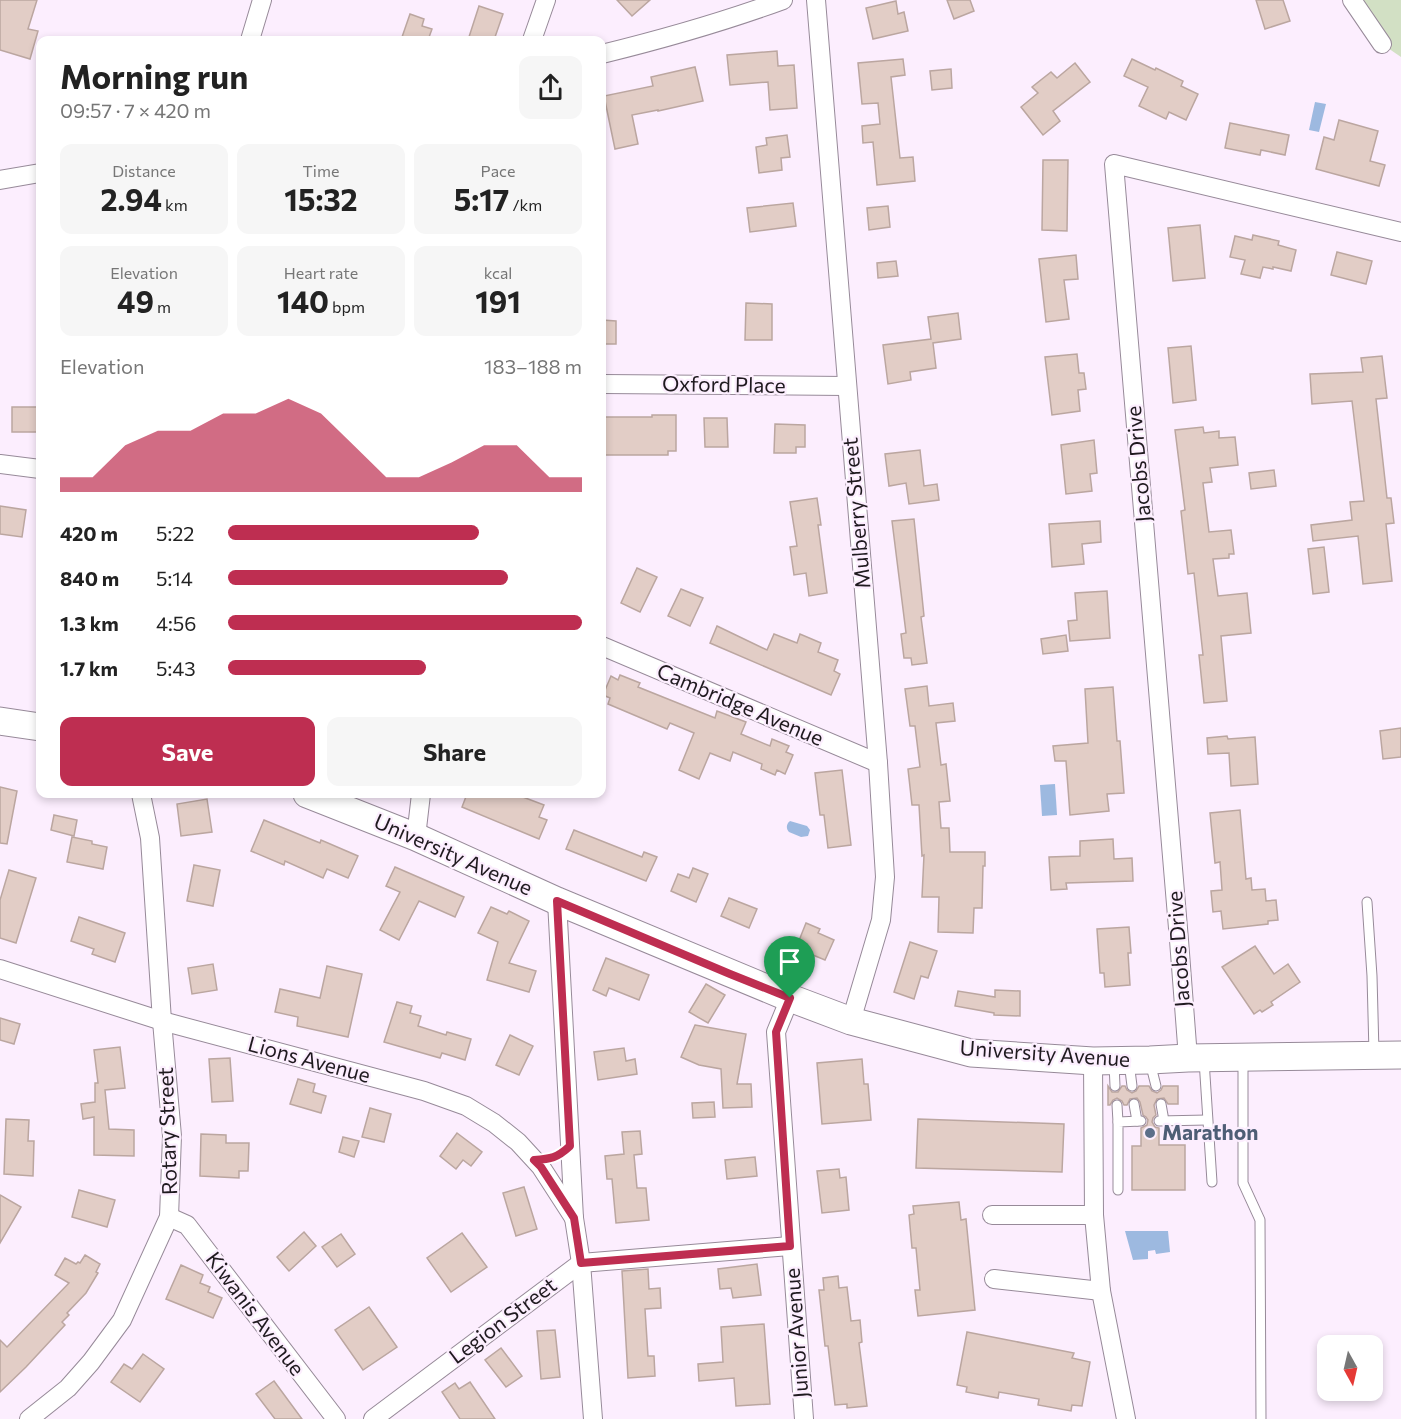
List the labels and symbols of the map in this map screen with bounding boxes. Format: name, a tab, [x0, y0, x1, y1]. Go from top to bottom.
street label: Oxford Place	[662, 370, 786, 397]
street label: Jacobs Drive	[1120, 405, 1155, 523]
street label: Mulberry Street	[836, 437, 875, 590]
street label: Cambridge Avenue	[654, 657, 828, 750]
street label: University Avenue	[371, 807, 537, 900]
street label: Jacobs Drive	[1161, 890, 1194, 1008]
pin	[764, 936, 815, 998]
street label: Lions Avenue	[245, 1030, 373, 1087]
street label: University Avenue	[959, 1034, 1131, 1071]
street label: Rotary Street	[152, 1067, 181, 1195]
place label: Marathon	[1162, 1119, 1258, 1144]
marker: Marathon	[1143, 1126, 1157, 1140]
street label: Kiwanis Avenue	[202, 1246, 311, 1380]
street label: Junior Avenue	[778, 1267, 813, 1399]
street label: Legion Street	[444, 1271, 561, 1368]
north arrow	[1317, 1335, 1383, 1401]

